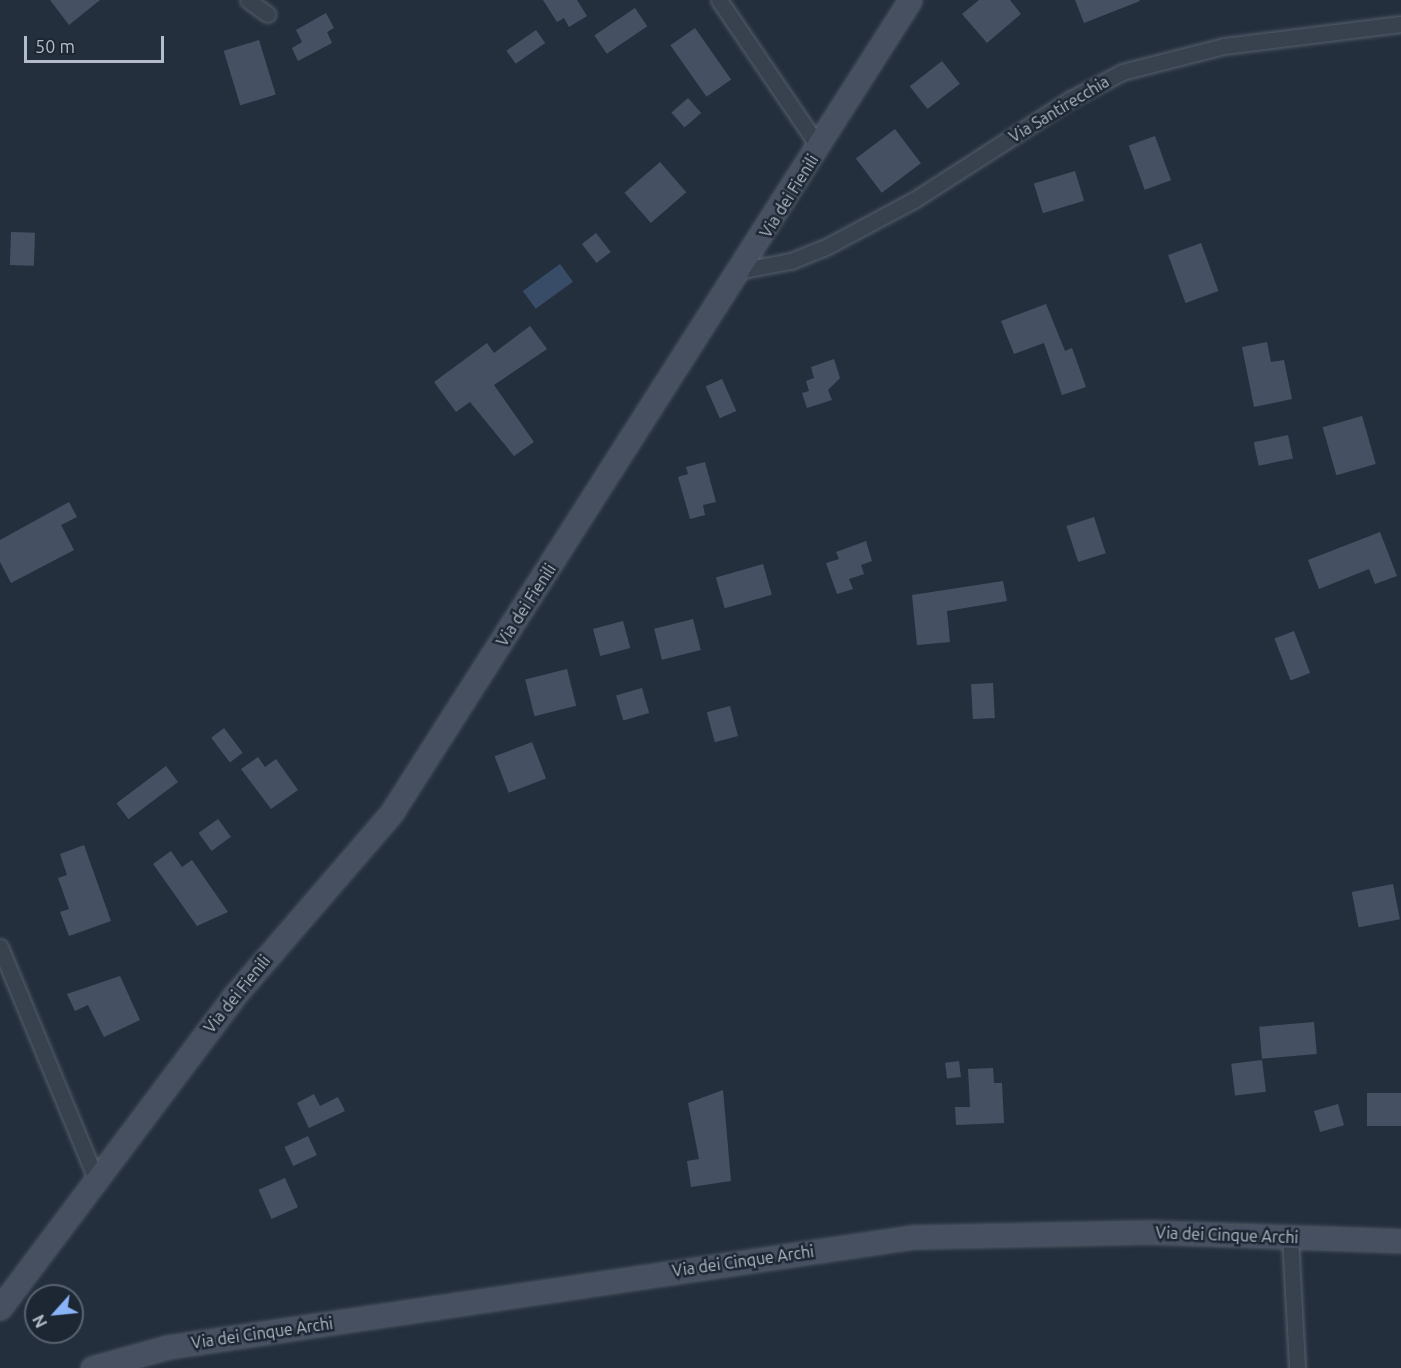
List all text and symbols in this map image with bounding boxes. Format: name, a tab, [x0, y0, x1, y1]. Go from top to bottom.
scale bar	[27, 24, 166, 62]
text: 50 m	[35, 36, 75, 56]
street label: Via Santirecchia	[1005, 72, 1113, 146]
street label: Via dei Fienili	[756, 151, 822, 241]
street label: Via dei Fienili	[492, 560, 560, 650]
street label: Via dei Fienili	[200, 951, 274, 1037]
street label: Via dei Cinque Archi	[1155, 1223, 1299, 1247]
street label: Via dei Cinque Archi	[671, 1242, 815, 1280]
north arrow	[24, 1284, 84, 1344]
text: N	[29, 1312, 50, 1331]
street label: Via dei Cinque Archi	[190, 1314, 334, 1352]

